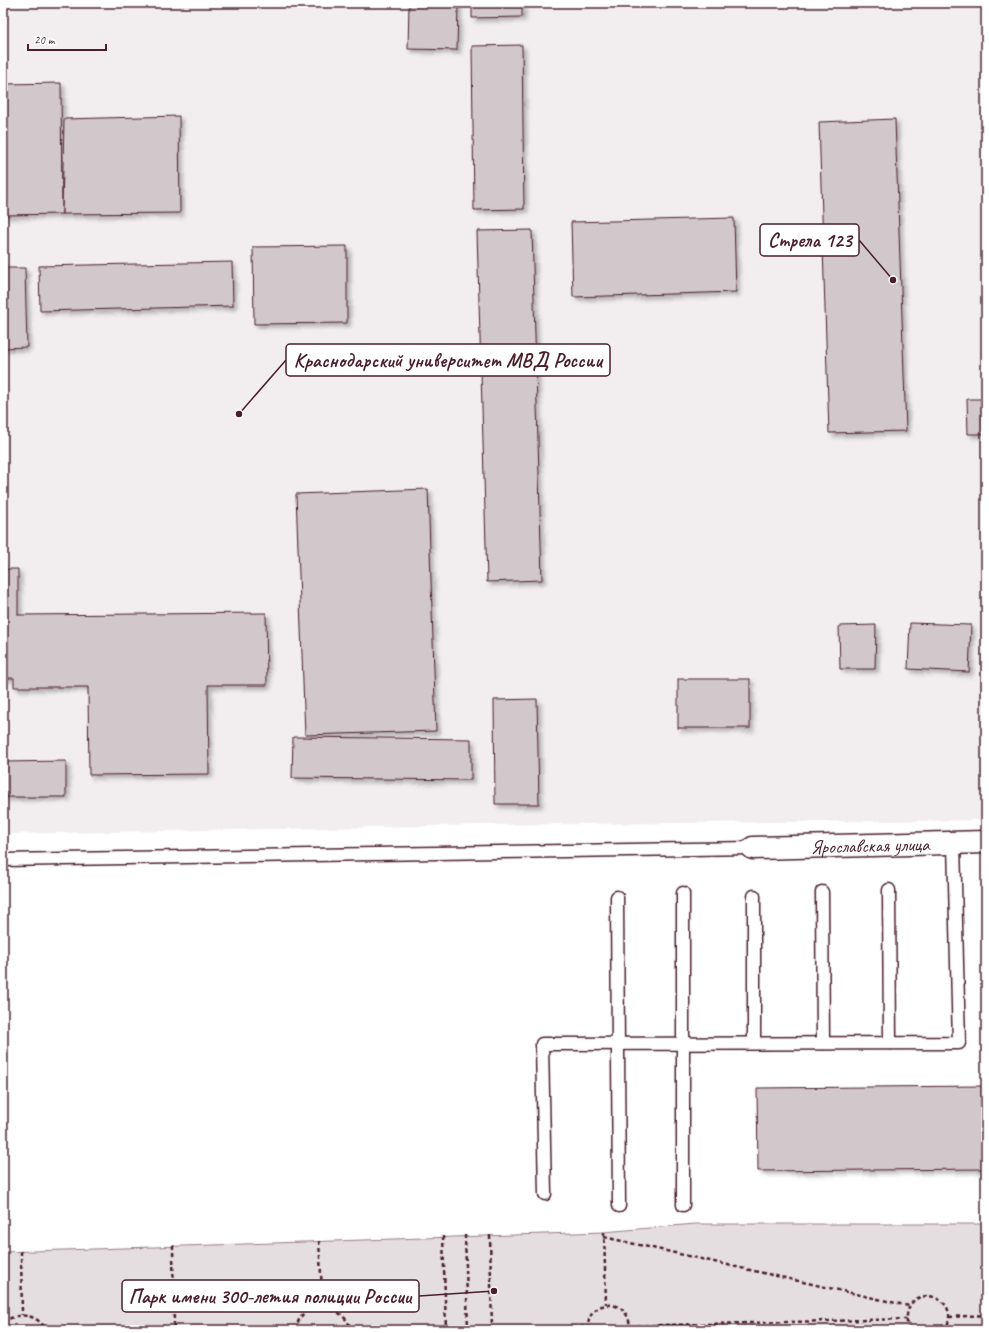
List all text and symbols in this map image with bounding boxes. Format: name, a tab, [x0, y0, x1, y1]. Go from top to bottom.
scale bar	[28, 26, 106, 52]
text: 20 m	[34, 32, 56, 48]
callout: Стрела 123	[760, 224, 859, 256]
text: Стрела 123	[768, 228, 854, 253]
callout: Краснодарский университет МВД России	[286, 344, 610, 376]
text: Краснодарский университет МВД России	[294, 348, 604, 373]
street label: Ярославская улица	[810, 832, 931, 860]
callout: Парк имени 300-летия полиции России	[122, 1280, 419, 1312]
text: Парк имени 300-летия полиции России	[129, 1284, 413, 1309]

